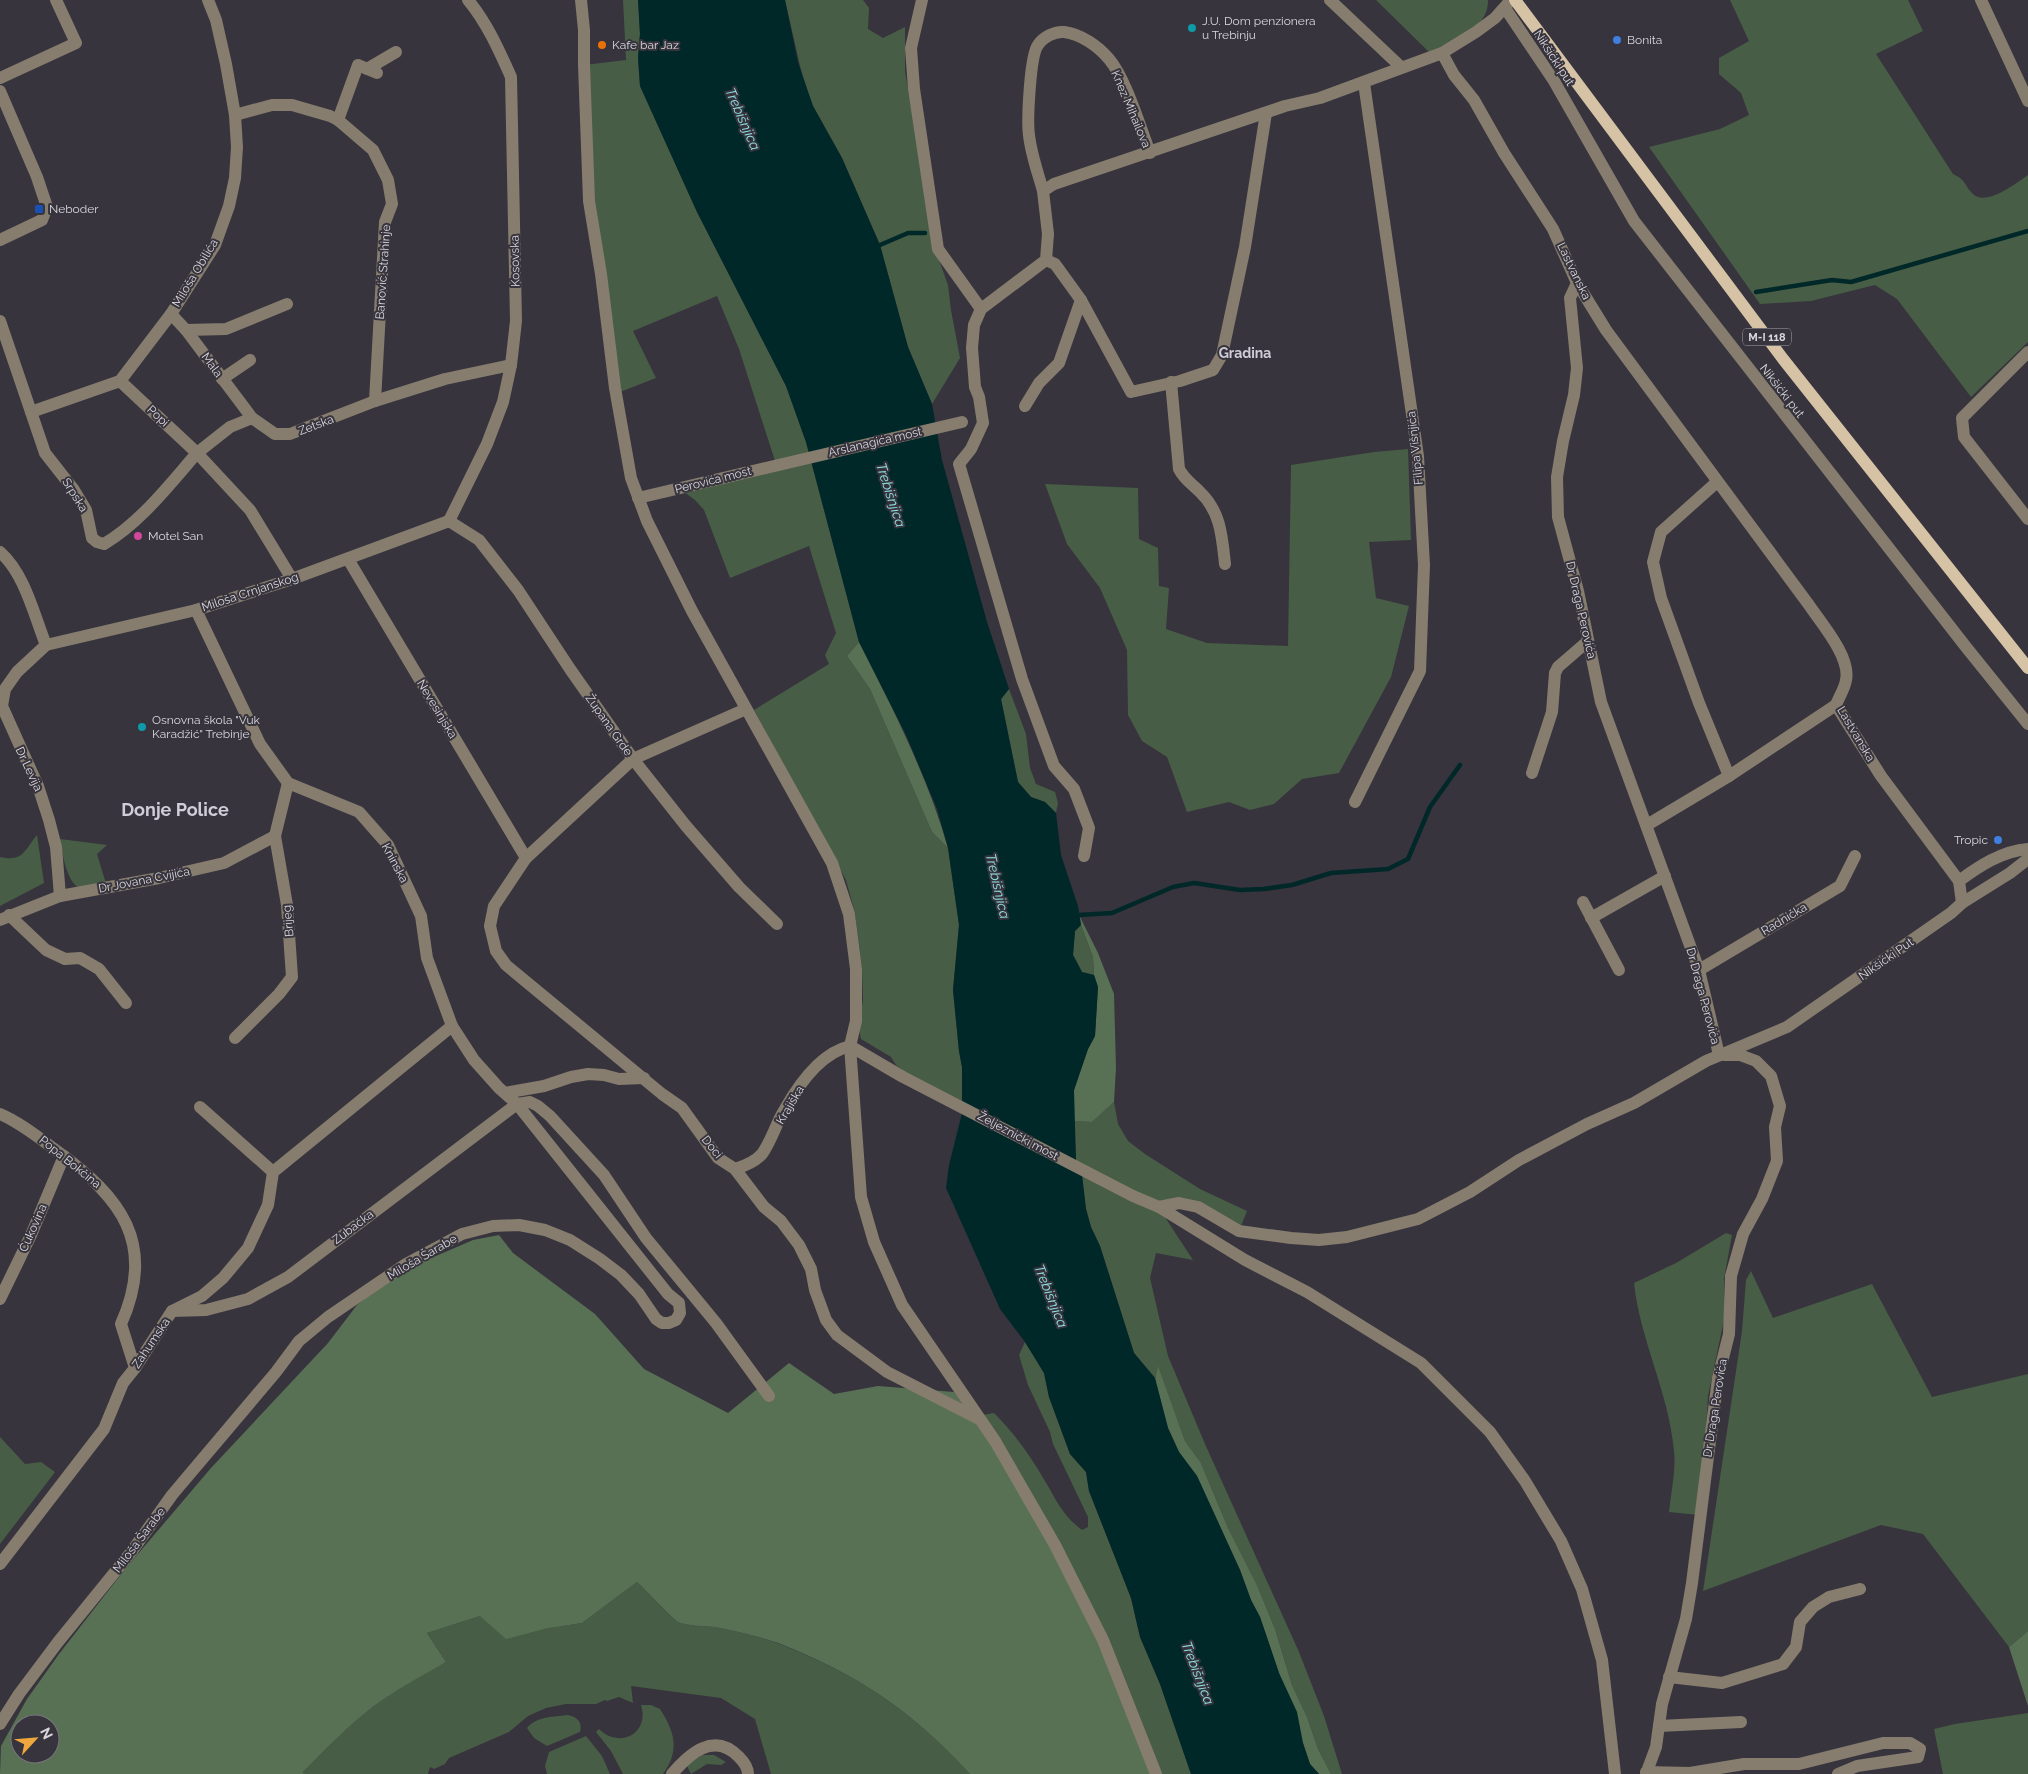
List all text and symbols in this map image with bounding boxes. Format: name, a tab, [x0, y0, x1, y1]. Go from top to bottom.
place label: J.U. Dom penzionera u Trebinju	[1202, 14, 1316, 42]
marker: J.U. Dom penzionera u Trebinju	[1186, 22, 1198, 34]
street label: Nikšićki put	[1531, 27, 1577, 89]
place label: Bonita	[1627, 33, 1662, 47]
marker: Bonita	[1611, 34, 1623, 46]
place label: Kafe bar Jaz	[612, 38, 679, 52]
marker: Kafe bar Jaz	[596, 39, 608, 51]
street label: Knez Mihailova	[1108, 68, 1154, 150]
water label: Trebišnjica	[722, 85, 764, 153]
place label: Neboder	[49, 202, 99, 216]
marker: Neboder	[33, 203, 45, 215]
street label: Banović Strahinje	[373, 224, 393, 320]
street label: Kosovska	[508, 235, 522, 287]
street label: Miloša Obilića	[169, 236, 221, 310]
street label: Lastvanska	[1554, 240, 1594, 302]
road number: M-I 118	[1743, 328, 1791, 346]
district label: Gradina	[1219, 345, 1271, 361]
street label: Mala	[198, 350, 226, 380]
street label: Nikšićki put	[1757, 362, 1807, 420]
street label: Popi	[144, 403, 172, 429]
street label: Filipa Višnjića	[1404, 410, 1426, 486]
street label: Zetska	[296, 412, 336, 438]
street label: Arslanagića most	[827, 424, 923, 460]
water label: Trebišnjica	[873, 461, 909, 529]
street label: Perovića most	[673, 464, 753, 496]
street label: Srpska	[59, 475, 91, 515]
place label: Motel San	[148, 529, 203, 543]
marker: Motel San	[132, 530, 144, 542]
street label: Dr Draga Perovića	[1563, 560, 1599, 660]
street label: Miloša Crnjanskog	[200, 570, 300, 614]
street label: Nevesinjska	[414, 677, 460, 741]
street label: Župana Grde	[583, 691, 635, 759]
street label: Lastvanska	[1834, 704, 1878, 764]
place label: Osnovna škola "Vuk Karadžić" Trebinje	[152, 713, 261, 741]
marker: Osnovna škola "Vuk Karadžić" Trebinje	[136, 721, 148, 733]
street label: Dr Levija	[13, 744, 45, 794]
district label: Donje Police	[121, 799, 229, 820]
place label: Tropic	[1954, 833, 1988, 847]
marker: Tropic	[1992, 834, 2004, 846]
street label: Kninska	[379, 841, 411, 885]
water label: Trebišnjica	[983, 852, 1013, 920]
street label: Dr Jovana Cvijića	[97, 864, 191, 896]
street label: Radnička	[1759, 900, 1809, 938]
street label: Brijeg	[280, 904, 296, 938]
street label: Nikšićki Put	[1856, 935, 1916, 983]
street label: Dr Draga Perovića	[1683, 946, 1723, 1046]
street label: Krajiška	[773, 1083, 807, 1127]
street label: Željeznički most	[975, 1109, 1061, 1163]
street label: Popa Bokčina	[36, 1133, 104, 1191]
street label: Doci	[699, 1133, 725, 1161]
street label: Ćukovina	[16, 1202, 50, 1254]
street label: Zubačka	[330, 1207, 376, 1247]
street label: Miloša Šarabe	[385, 1231, 459, 1283]
water label: Trebišnjica	[1031, 1262, 1071, 1330]
street label: Zahumska	[129, 1315, 173, 1371]
street label: Dr Draga Perovića	[1700, 1358, 1730, 1458]
street label: Miloša Šarabe	[110, 1505, 168, 1575]
water label: Trebišnjica	[1179, 1639, 1217, 1707]
north arrow	[10, 1714, 60, 1764]
text: N	[37, 1725, 56, 1742]

